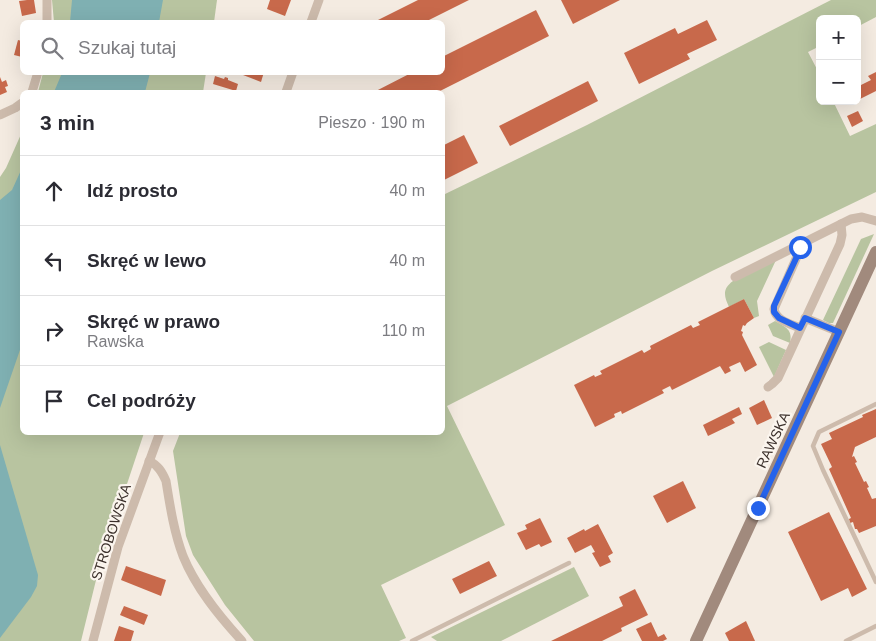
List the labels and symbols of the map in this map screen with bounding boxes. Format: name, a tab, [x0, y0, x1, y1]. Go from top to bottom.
route start	[789, 236, 812, 259]
street label: RAWSKA	[753, 409, 793, 471]
street label: STROBOWSKA	[88, 481, 134, 582]
route end	[747, 497, 770, 520]

